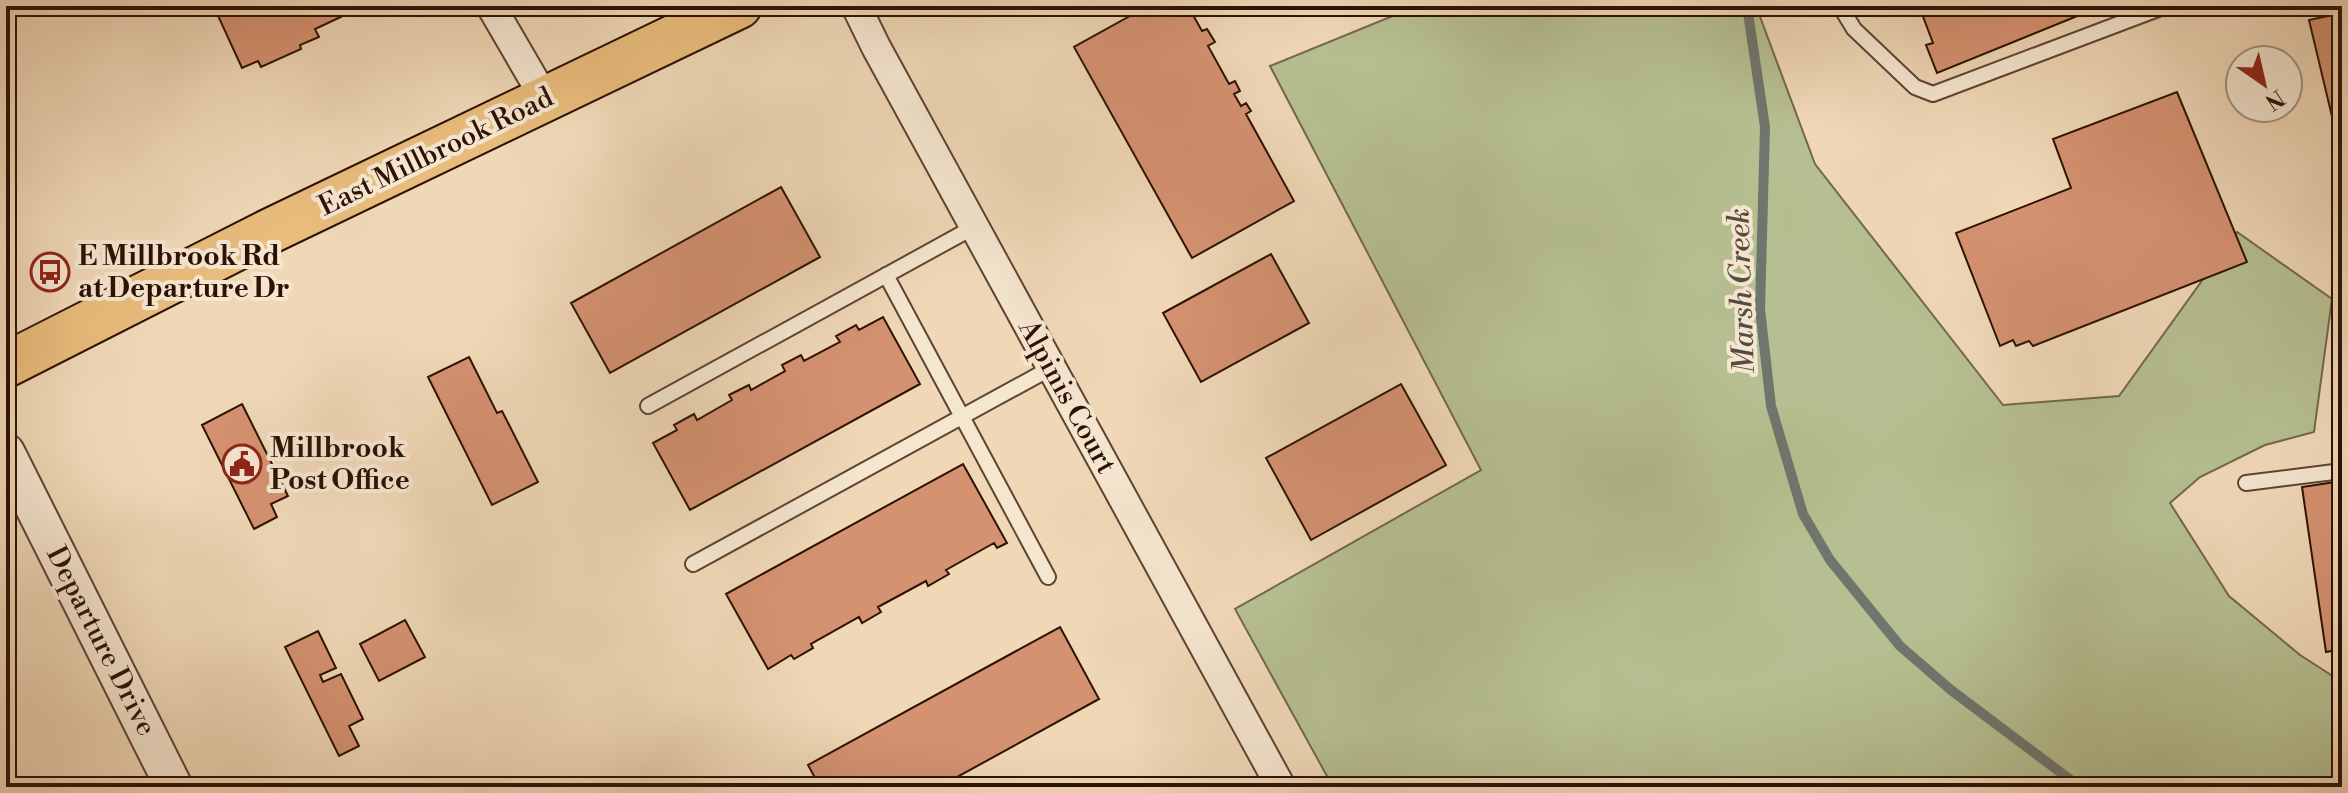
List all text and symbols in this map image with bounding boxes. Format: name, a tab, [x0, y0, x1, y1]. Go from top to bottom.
north arrow	[2224, 44, 2304, 124]
street label: East Millbrook Road	[313, 80, 559, 224]
text: N	[2259, 83, 2289, 116]
water label: Marsh Creek	[1720, 207, 1764, 375]
place label: E Millbrook Rd at Departure Dr	[78, 239, 290, 306]
bus stop icon: E Millbrook Rd at Departure Dr	[29, 251, 71, 293]
street label: Alpinis Court	[1010, 313, 1124, 480]
place label: Millbrook Post Office	[270, 431, 410, 498]
public building icon: Millbrook Post Office	[221, 443, 263, 485]
street label: Departure Drive	[38, 540, 164, 742]

